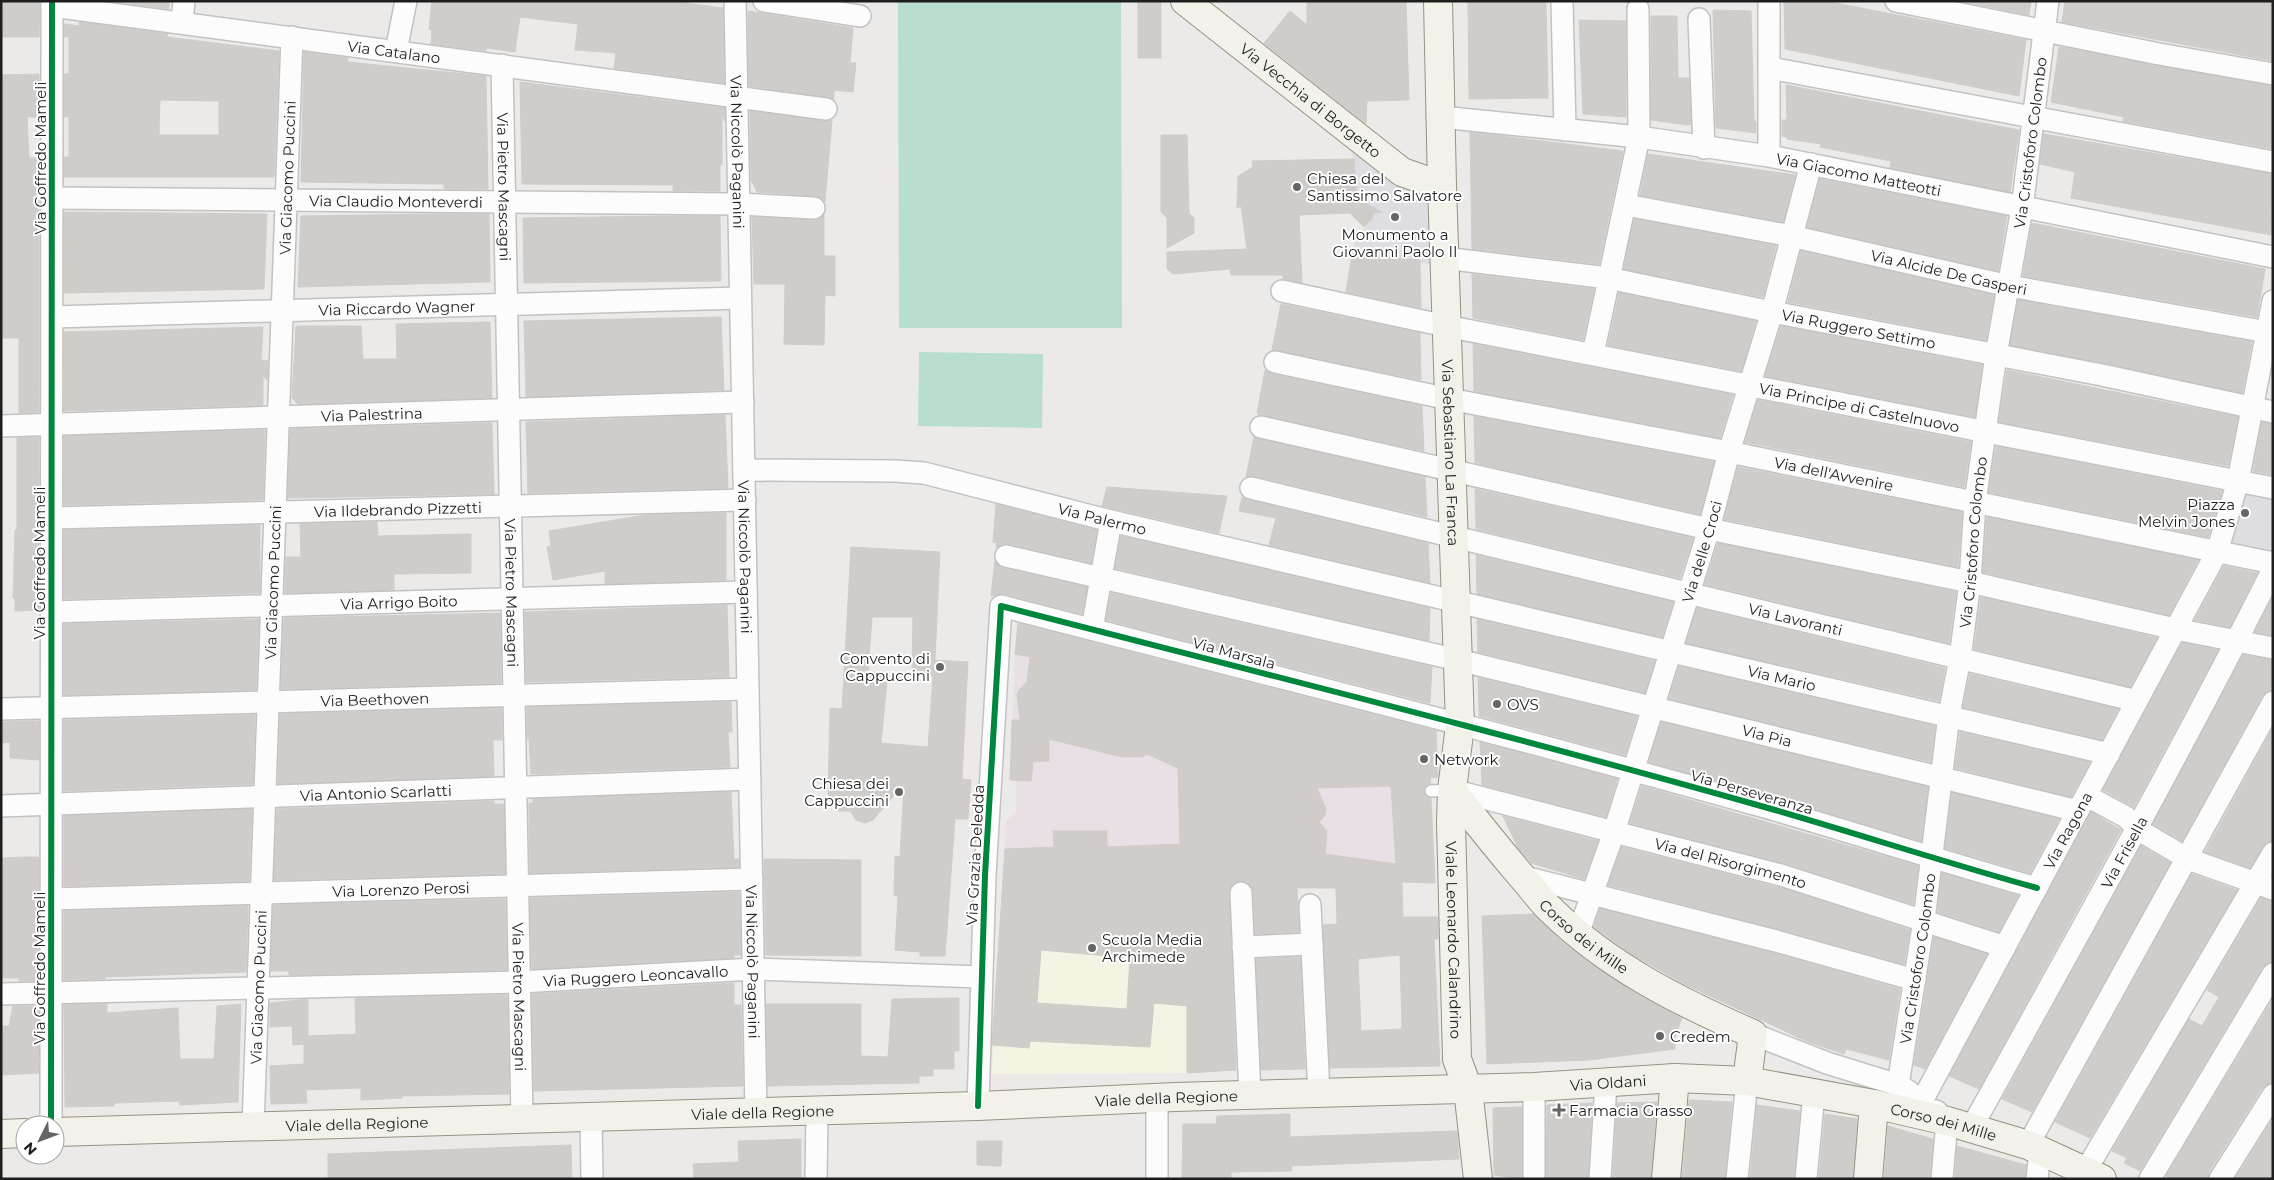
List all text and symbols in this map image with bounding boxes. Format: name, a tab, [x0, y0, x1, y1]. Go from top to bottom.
street label: Via Catalano	[346, 36, 442, 67]
street label: Via Vecchia di Borgetto	[1236, 39, 1385, 162]
street label: Via Cristoforo Colombo	[2009, 56, 2050, 230]
street label: Via Niccolò Paganini	[727, 75, 749, 229]
street label: Via Goffredo Mameli	[31, 82, 50, 234]
street label: Via Giacomo Puccini	[275, 100, 299, 255]
street label: Via Pietro Mascagni	[493, 113, 515, 261]
street label: Via Giacomo Matteotti	[1775, 148, 1943, 200]
place label: Chiesa del Santissimo Salvatore	[1307, 169, 1462, 205]
marker: Chiesa del Santissimo Salvatore	[1291, 181, 1303, 193]
street label: Via Claudio Monteverdi	[309, 191, 483, 211]
marker: Monumento a Giovanni Paolo II	[1389, 211, 1401, 223]
place label: Monumento a Giovanni Paolo II	[1333, 225, 1457, 261]
street label: Via Alcide De Gasperi	[1869, 245, 2029, 299]
street label: Via Riccardo Wagner	[318, 296, 476, 319]
street label: Via Ruggero Settimo	[1780, 305, 1937, 353]
street label: Via Sebastiano La Franca	[1438, 359, 1464, 547]
street label: Via Principe di Castelnuovo	[1758, 378, 1961, 436]
street label: Via Palestrina	[321, 403, 423, 425]
street label: Via dell'Avvenire	[1773, 452, 1895, 495]
street label: Via Cristoforo Colombo	[1955, 455, 1991, 629]
street label: Via Niccolò Paganini	[735, 480, 756, 634]
street label: Via Goffredo Mameli	[30, 487, 49, 639]
place label: Piazza Melvin Jones	[2138, 495, 2235, 531]
street label: Via Ildebrando Pizzetti	[314, 497, 482, 521]
street label: Via Palermo	[1056, 498, 1148, 538]
street label: Via delle Croci	[1677, 498, 1726, 605]
street label: Via Giacomo Puccini	[260, 505, 285, 660]
marker: Piazza Melvin Jones	[2239, 507, 2251, 519]
street label: Via Pietro Mascagni	[501, 518, 523, 667]
street label: Via Arrigo Boito	[340, 591, 458, 613]
street label: Via Lavoranti	[1746, 598, 1845, 639]
street label: Via Marsala	[1190, 633, 1278, 673]
place label: Convento di Cappuccini	[840, 649, 930, 685]
street label: Via Mario	[1746, 660, 1818, 695]
marker: Convento di Cappuccini	[934, 661, 946, 673]
street label: Via Beethoven	[320, 688, 430, 710]
place label: OVS	[1507, 695, 1539, 714]
marker: OVS	[1491, 698, 1503, 710]
street label: Via Pia	[1740, 720, 1794, 751]
place label: Network	[1434, 750, 1498, 769]
marker: Network	[1418, 753, 1430, 765]
street label: Via Perseveranza	[1688, 765, 1816, 819]
place label: Chiesa dei Cappuccini	[804, 774, 889, 810]
street label: Via Antonio Scarlatti	[299, 780, 452, 805]
street label: Via Grazia Deledda	[962, 784, 988, 926]
marker: Chiesa dei Cappuccini	[893, 786, 905, 798]
street label: Via Ragona	[2039, 788, 2096, 872]
street label: Via Frisella	[2096, 813, 2151, 892]
street label: Via del Risorgimento	[1653, 833, 1809, 892]
street label: Viale Leonardo Calandrino	[1442, 841, 1466, 1039]
street label: Via Cristoforo Colombo	[1895, 872, 1939, 1045]
street label: Via Lorenzo Perosi	[332, 878, 470, 900]
street label: Via Niccolò Paganini	[742, 885, 764, 1039]
street label: Via Goffredo Mameli	[30, 892, 49, 1044]
street label: Corso dei Mille	[1536, 895, 1632, 978]
street label: Via Giacomo Puccini	[246, 910, 270, 1065]
street label: Via Pietro Mascagni	[509, 922, 531, 1071]
place label: Scuola Media Archimede	[1102, 930, 1202, 966]
marker: Scuola Media Archimede	[1086, 942, 1098, 954]
street label: Via Ruggero Leoncavallo	[543, 961, 729, 990]
place label: Credem	[1670, 1027, 1731, 1046]
marker: Credem	[1654, 1030, 1666, 1042]
street label: Via Oldani	[1569, 1070, 1647, 1094]
street label: Viale della Regione	[1095, 1086, 1238, 1110]
street label: Corso dei Mille	[1889, 1099, 1999, 1145]
street label: Viale della Regione	[691, 1101, 835, 1124]
place label: Farmacia Grasso	[1569, 1101, 1693, 1120]
marker: Farmacia Grasso	[1553, 1104, 1565, 1116]
street label: Viale della Regione	[285, 1112, 429, 1135]
north arrow	[15, 1115, 65, 1165]
text: N	[20, 1138, 41, 1159]

